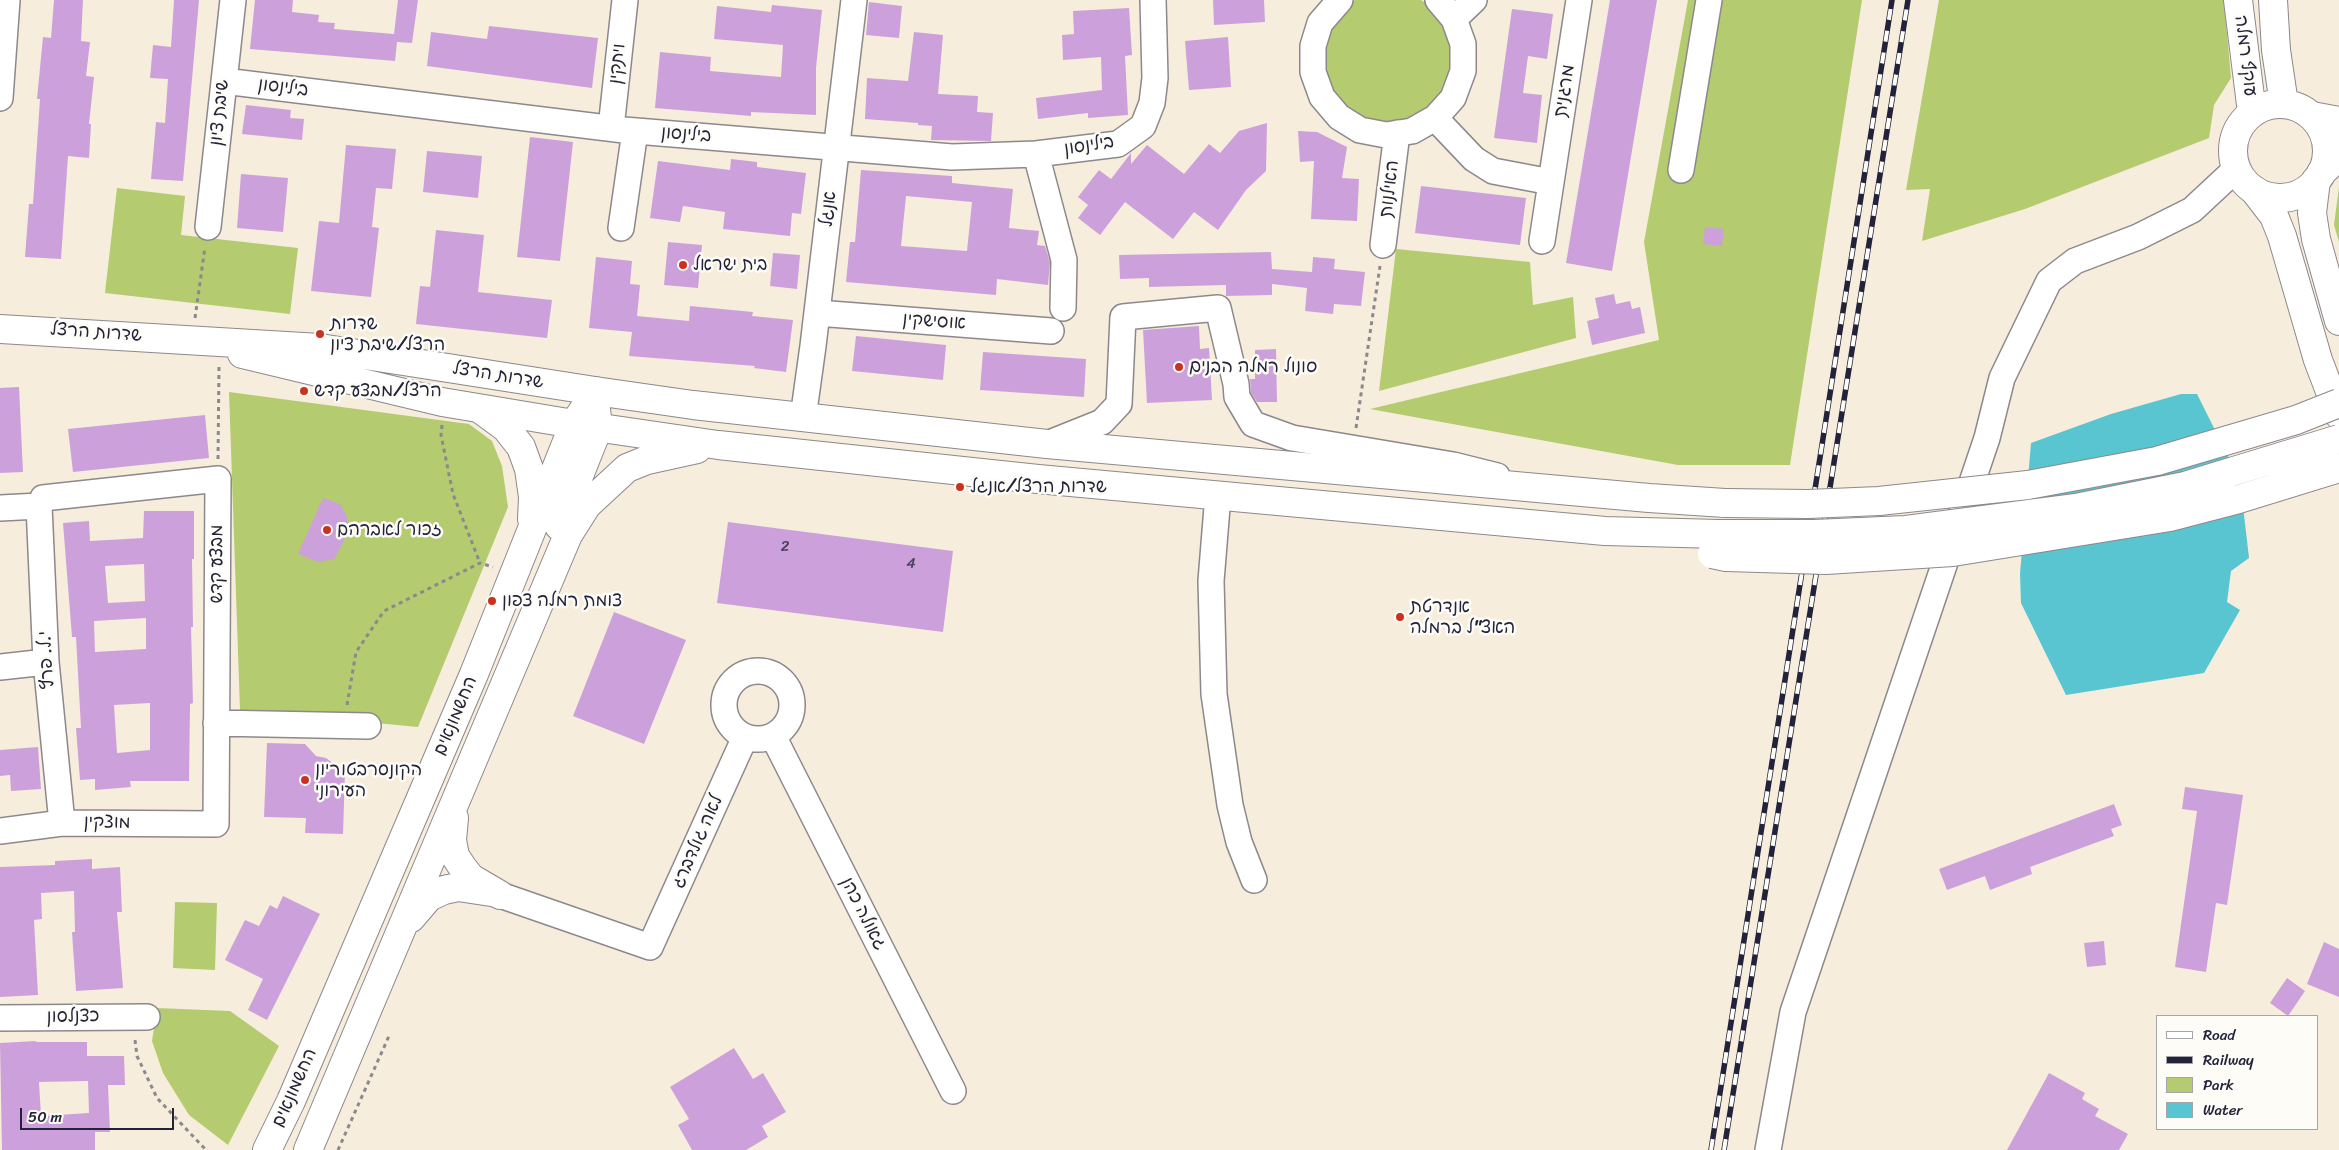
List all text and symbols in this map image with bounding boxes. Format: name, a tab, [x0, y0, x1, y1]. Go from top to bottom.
street label: עוקף רמלה	[2229, 14, 2261, 98]
street label: ויתקין	[605, 43, 631, 85]
street label: מרגנית	[1550, 63, 1580, 119]
street label: בילינסון	[257, 74, 309, 102]
street label: שיבת ציון	[206, 79, 234, 147]
street label: בילינסון	[660, 122, 712, 148]
street label: בילינסון	[1062, 131, 1116, 161]
street label: האילנות	[1376, 159, 1404, 219]
street label: אנגל	[816, 190, 842, 228]
place label: בית ישראל	[693, 254, 767, 276]
marker: בית ישראל	[677, 259, 689, 271]
street label: אוסישקין	[902, 309, 966, 335]
place label: שדרות הרצל/שיבת ציון	[330, 313, 445, 356]
street label: שדרות הרצל	[49, 319, 143, 347]
marker: שדרות הרצל/שיבת ציון	[314, 328, 326, 340]
place label: סונול רמלה הבנים	[1189, 356, 1317, 378]
street label: שדרות הרצל	[451, 358, 545, 394]
marker: סונול רמלה הבנים	[1173, 361, 1185, 373]
place label: הרצל/מבצע קדש	[314, 380, 442, 402]
marker: הרצל/מבצע קדש	[298, 385, 310, 397]
place label: שדרות הרצל/אנגל	[970, 476, 1107, 498]
marker: שדרות הרצל/אנגל	[954, 481, 966, 493]
place label: זכור לאברהם	[337, 519, 442, 541]
street label: מבצע קדש	[206, 524, 228, 604]
marker: זכור לאברהם	[321, 524, 333, 536]
house number: 2	[781, 538, 789, 556]
house number: 4	[906, 555, 916, 573]
place label: צומת רמלה צפון	[502, 590, 622, 612]
marker: צומת רמלה צפון	[486, 595, 498, 607]
place label: אנדרטת האצ"ל ברמלה	[1410, 596, 1515, 638]
marker: אנדרטת האצ"ל ברמלה	[1394, 611, 1406, 623]
street label: י.ל. פרץ	[34, 630, 60, 690]
street label: החשמונאים	[430, 673, 482, 759]
place label: הקונסרבטוריון העירוני	[315, 759, 422, 802]
marker: הקונסרבטוריון העירוני	[299, 774, 311, 786]
street label: לאה גולדברג	[668, 792, 728, 892]
street label: מוצקין	[83, 812, 131, 834]
street label: גאולה כהן	[835, 874, 891, 954]
street label: כצנלסון	[46, 1006, 100, 1028]
legend	[2156, 1015, 2319, 1130]
text: Road	[2203, 1022, 2235, 1048]
street label: החשמונאים	[268, 1045, 322, 1131]
text: Railway	[2203, 1047, 2254, 1073]
text: Park	[2203, 1072, 2234, 1098]
text: Water	[2203, 1097, 2243, 1123]
scale bar	[22, 1098, 176, 1130]
text: 50 m	[28, 1104, 62, 1130]

